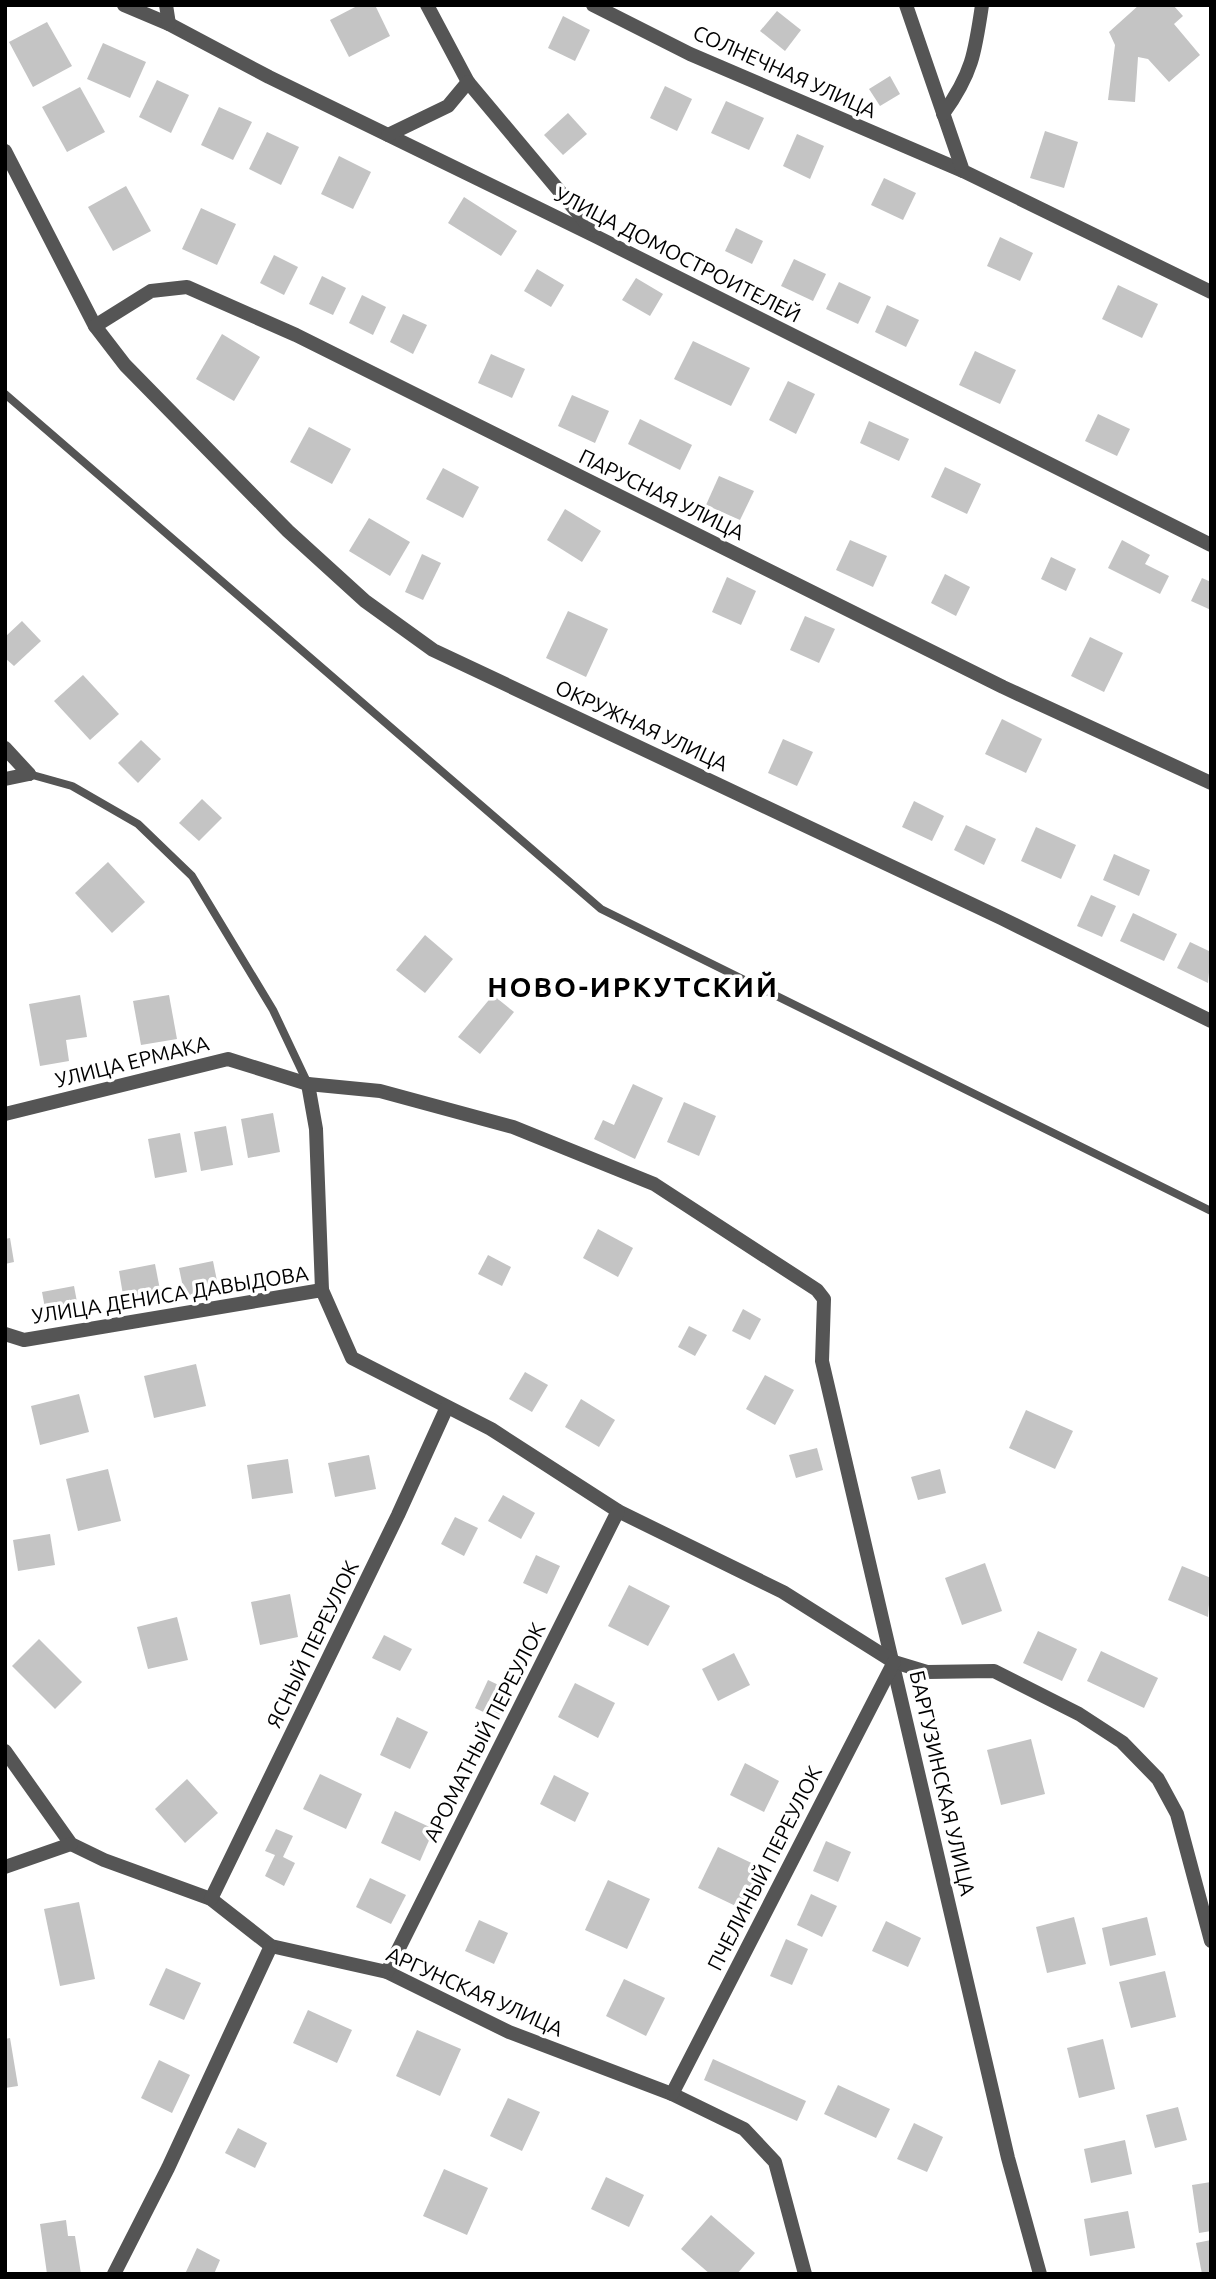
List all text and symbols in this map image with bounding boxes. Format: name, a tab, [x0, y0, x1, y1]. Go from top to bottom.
street label: СОЛНЕЧНАЯ УЛИЦА	[690, 20, 881, 122]
street label: УЛИЦА ДОМОСТРОИТЕЛЕЙ	[551, 181, 805, 327]
street label: ПАРУСНАЯ УЛИЦА	[575, 444, 749, 545]
street label: ОКРУЖНАЯ УЛИЦА	[552, 674, 732, 776]
district label: НОВО-ИРКУТСКИЙ	[487, 971, 779, 1002]
street label: УЛИЦА ЕРМАКА	[53, 1030, 212, 1092]
street label: УЛИЦА ДЕНИСА ДАВЫДОВА	[30, 1260, 310, 1328]
street label: ЯСНЫЙ ПЕРЕУЛОК	[261, 1556, 363, 1732]
street label: АРОМАТНЫЙ ПЕРЕУЛОК	[418, 1618, 550, 1845]
street label: БАРГУЗИНСКАЯ УЛИЦА	[905, 1668, 981, 1898]
street label: ПЧЕЛИНЫЙ ПЕРЕУЛОК	[702, 1762, 826, 1974]
street label: АРГУНСКАЯ УЛИЦА	[383, 1941, 567, 2041]

